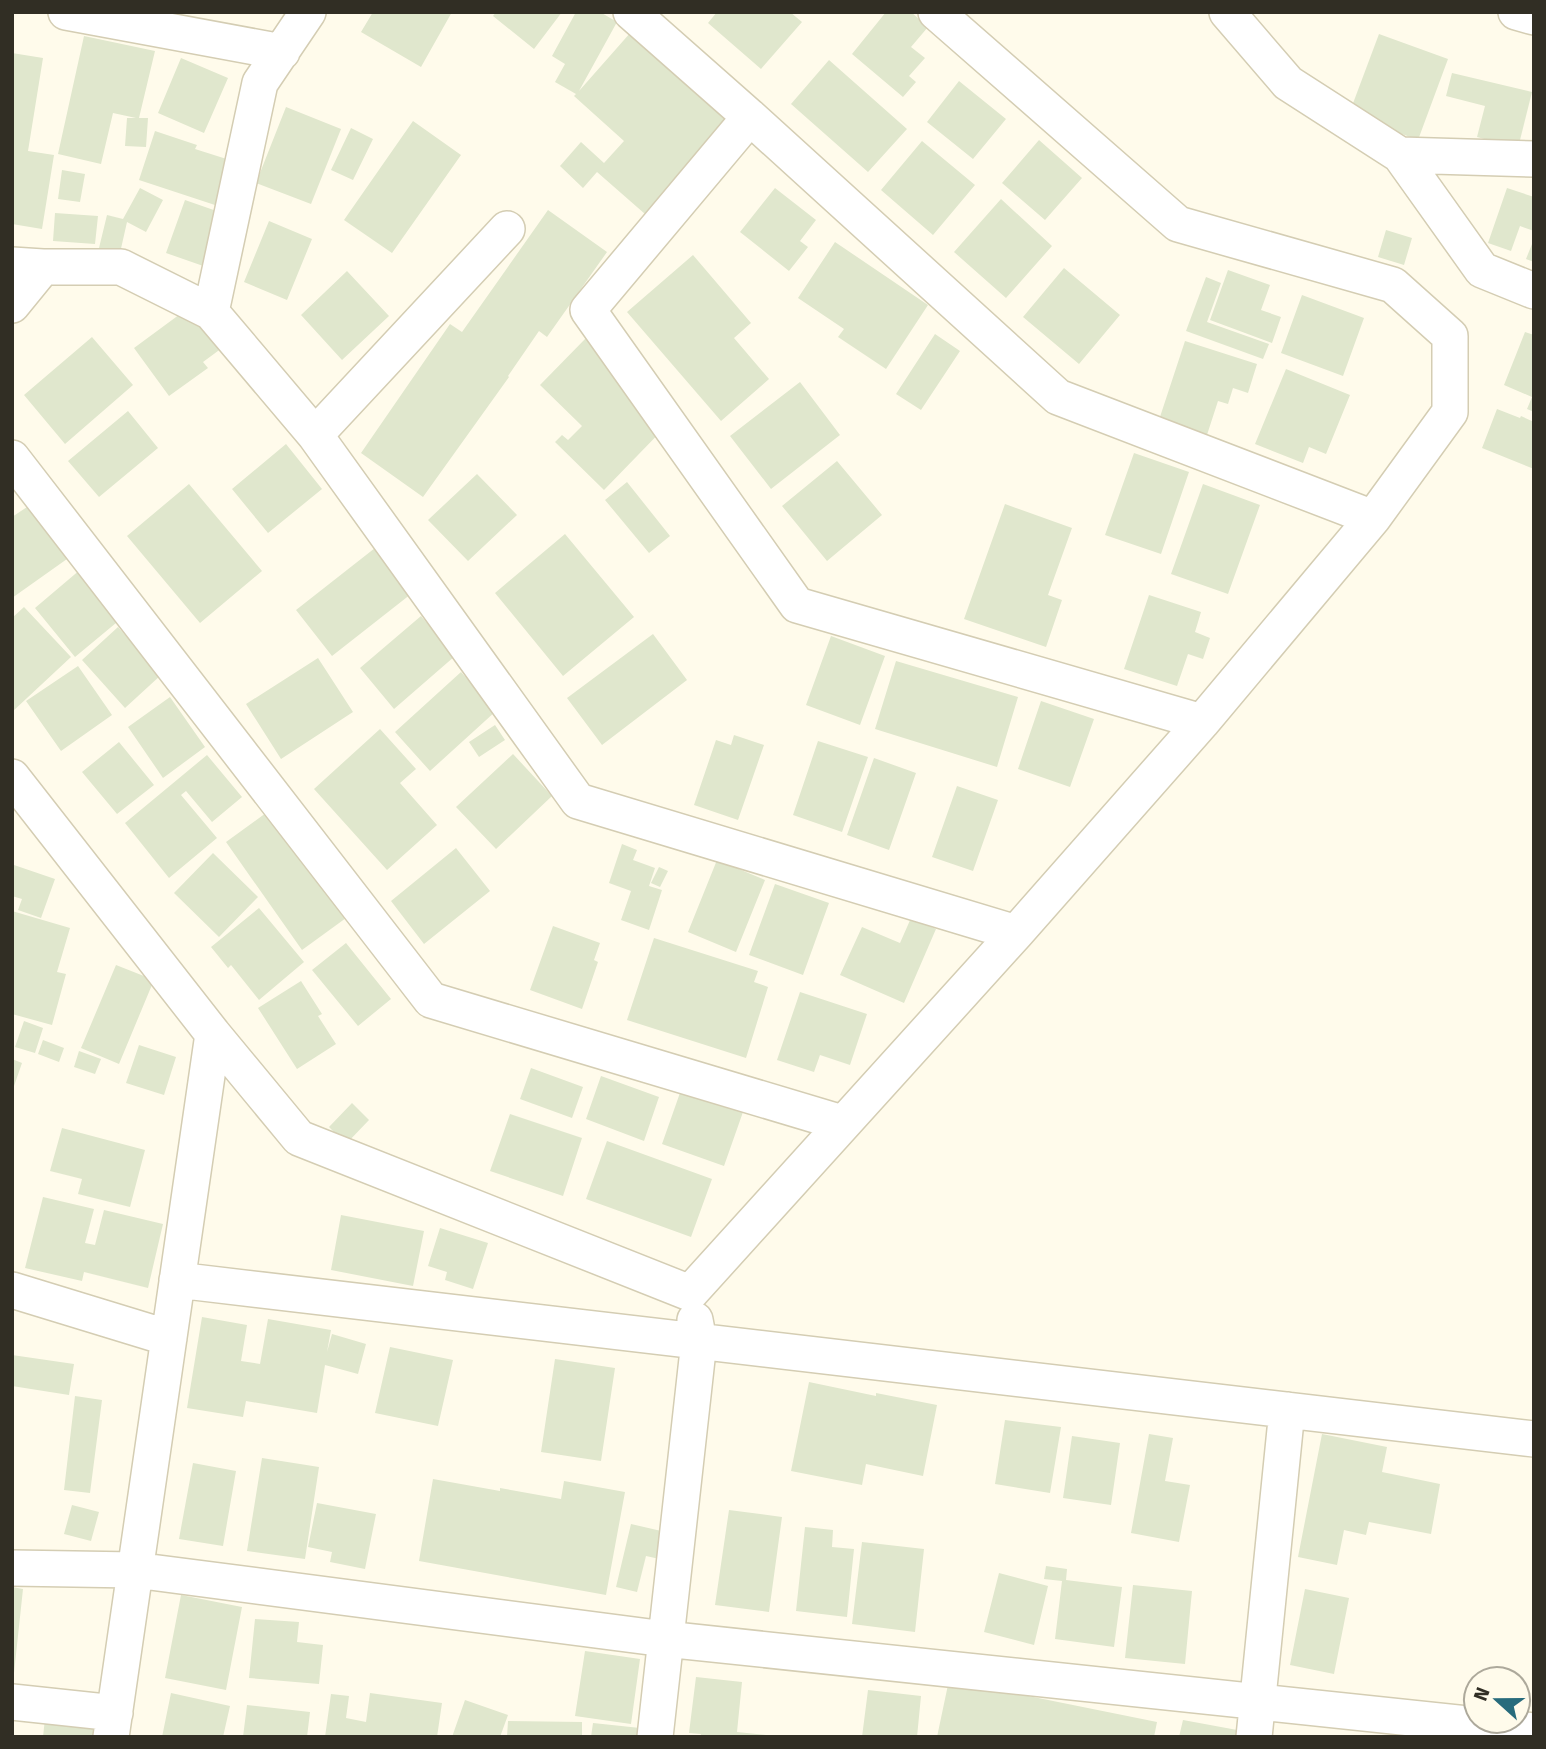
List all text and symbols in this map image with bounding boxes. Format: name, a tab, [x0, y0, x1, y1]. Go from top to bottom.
north arrow	[1462, 1665, 1532, 1735]
text: N	[1469, 1684, 1495, 1704]

